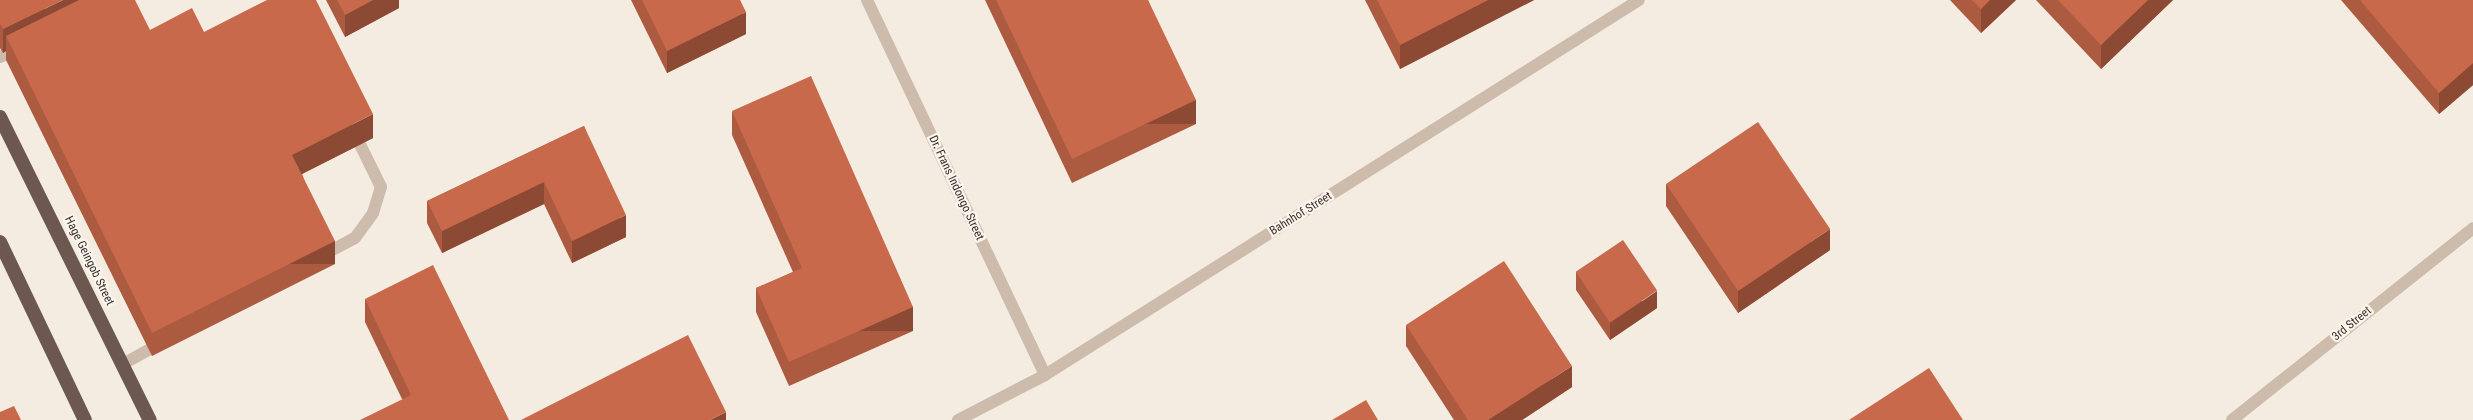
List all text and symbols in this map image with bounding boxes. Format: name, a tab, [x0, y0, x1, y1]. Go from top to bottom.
street label: Dr. Frans Indongo Street	[925, 133, 987, 243]
street label: Bahnhof Street	[1267, 189, 1335, 239]
street label: Hage Geingob Street	[61, 214, 117, 308]
street label: 3rd Street	[2329, 304, 2375, 344]

